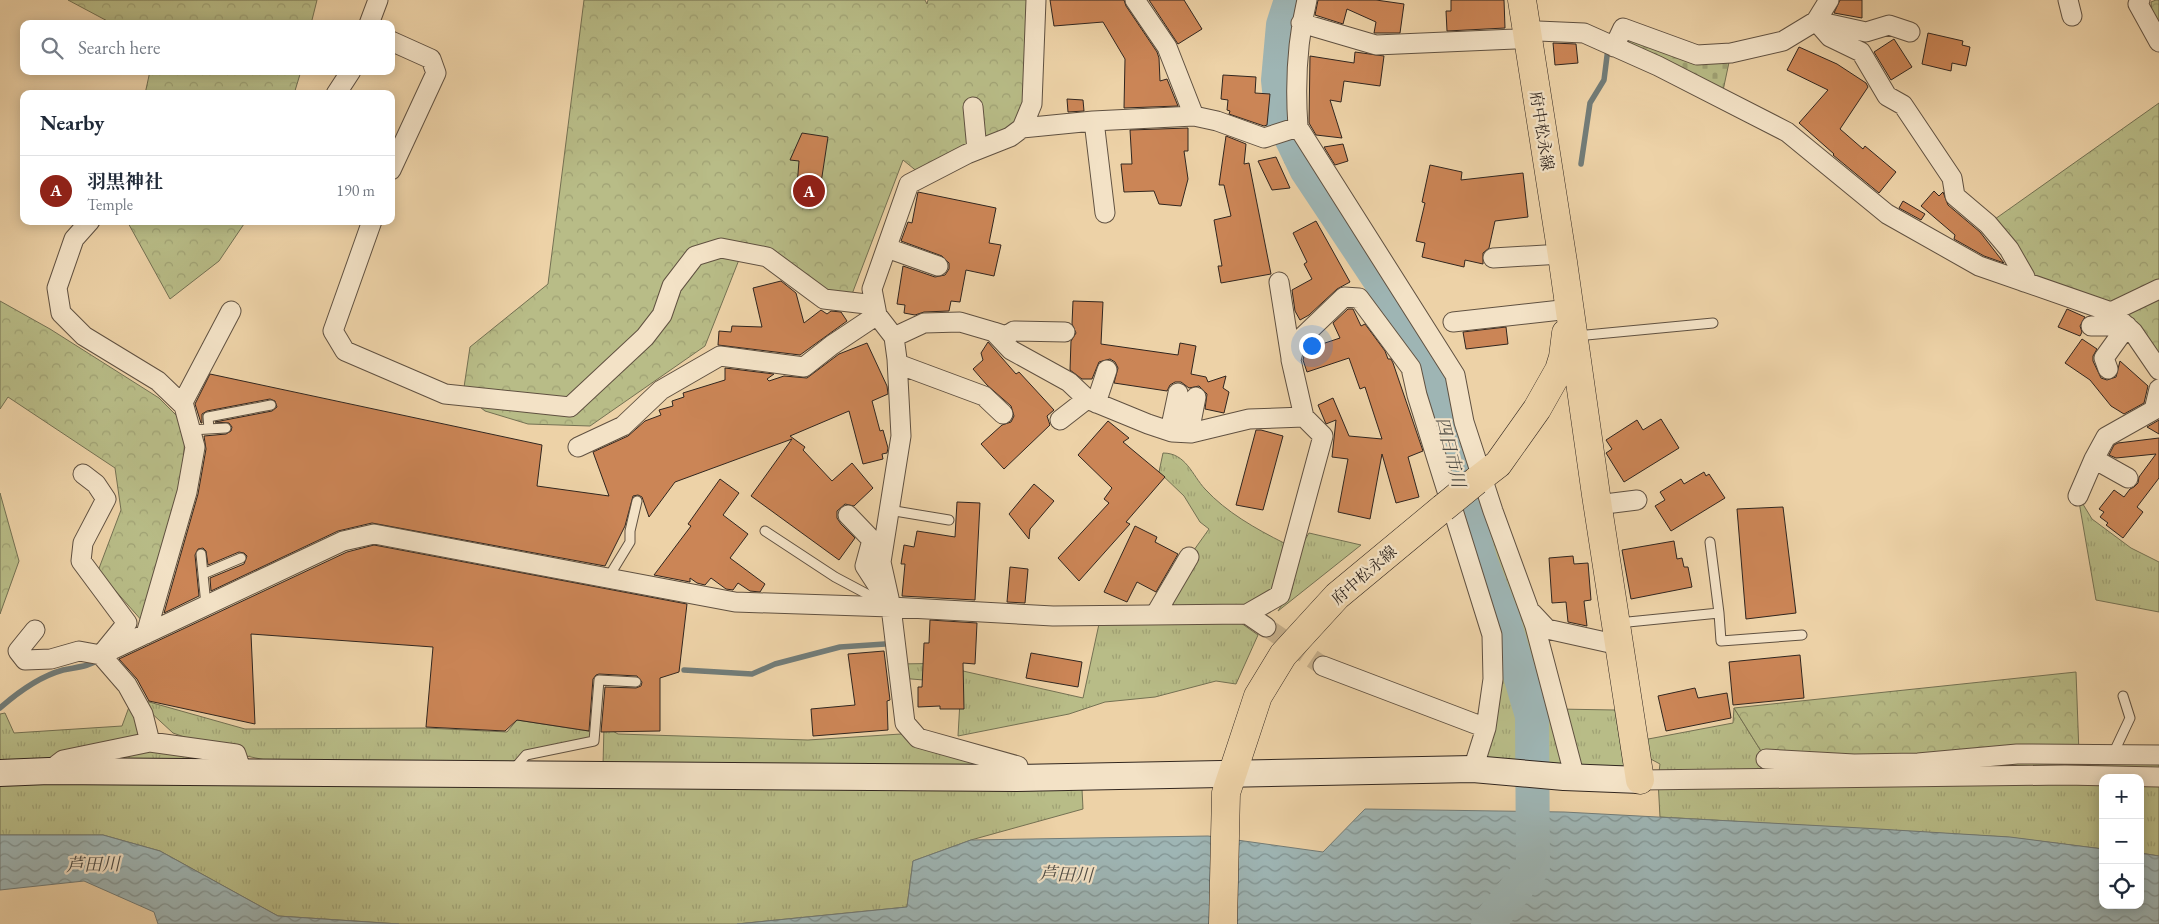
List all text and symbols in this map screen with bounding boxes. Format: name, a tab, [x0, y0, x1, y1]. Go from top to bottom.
search box	[20, 20, 395, 75]
icon: search	[38, 34, 66, 62]
text: Search here	[78, 35, 160, 60]
street label: 府中松永線	[1525, 90, 1559, 172]
text: Nearby	[40, 109, 104, 136]
text: 羽黒神社	[87, 169, 163, 194]
pin: A	[793, 172, 825, 210]
text: A	[50, 180, 62, 201]
text: 190 m	[336, 180, 375, 201]
text: Temple	[87, 194, 133, 215]
your location	[1299, 333, 1325, 359]
water label: 四日市川	[1431, 414, 1471, 492]
street label: 府中松永線	[1327, 541, 1401, 609]
map controls	[2099, 774, 2144, 909]
button: +	[2099, 774, 2144, 819]
button: −	[2099, 819, 2144, 864]
water label: 芦田川	[66, 852, 122, 876]
water label: 芦田川	[1039, 862, 1095, 887]
button: locate	[2099, 864, 2144, 909]

